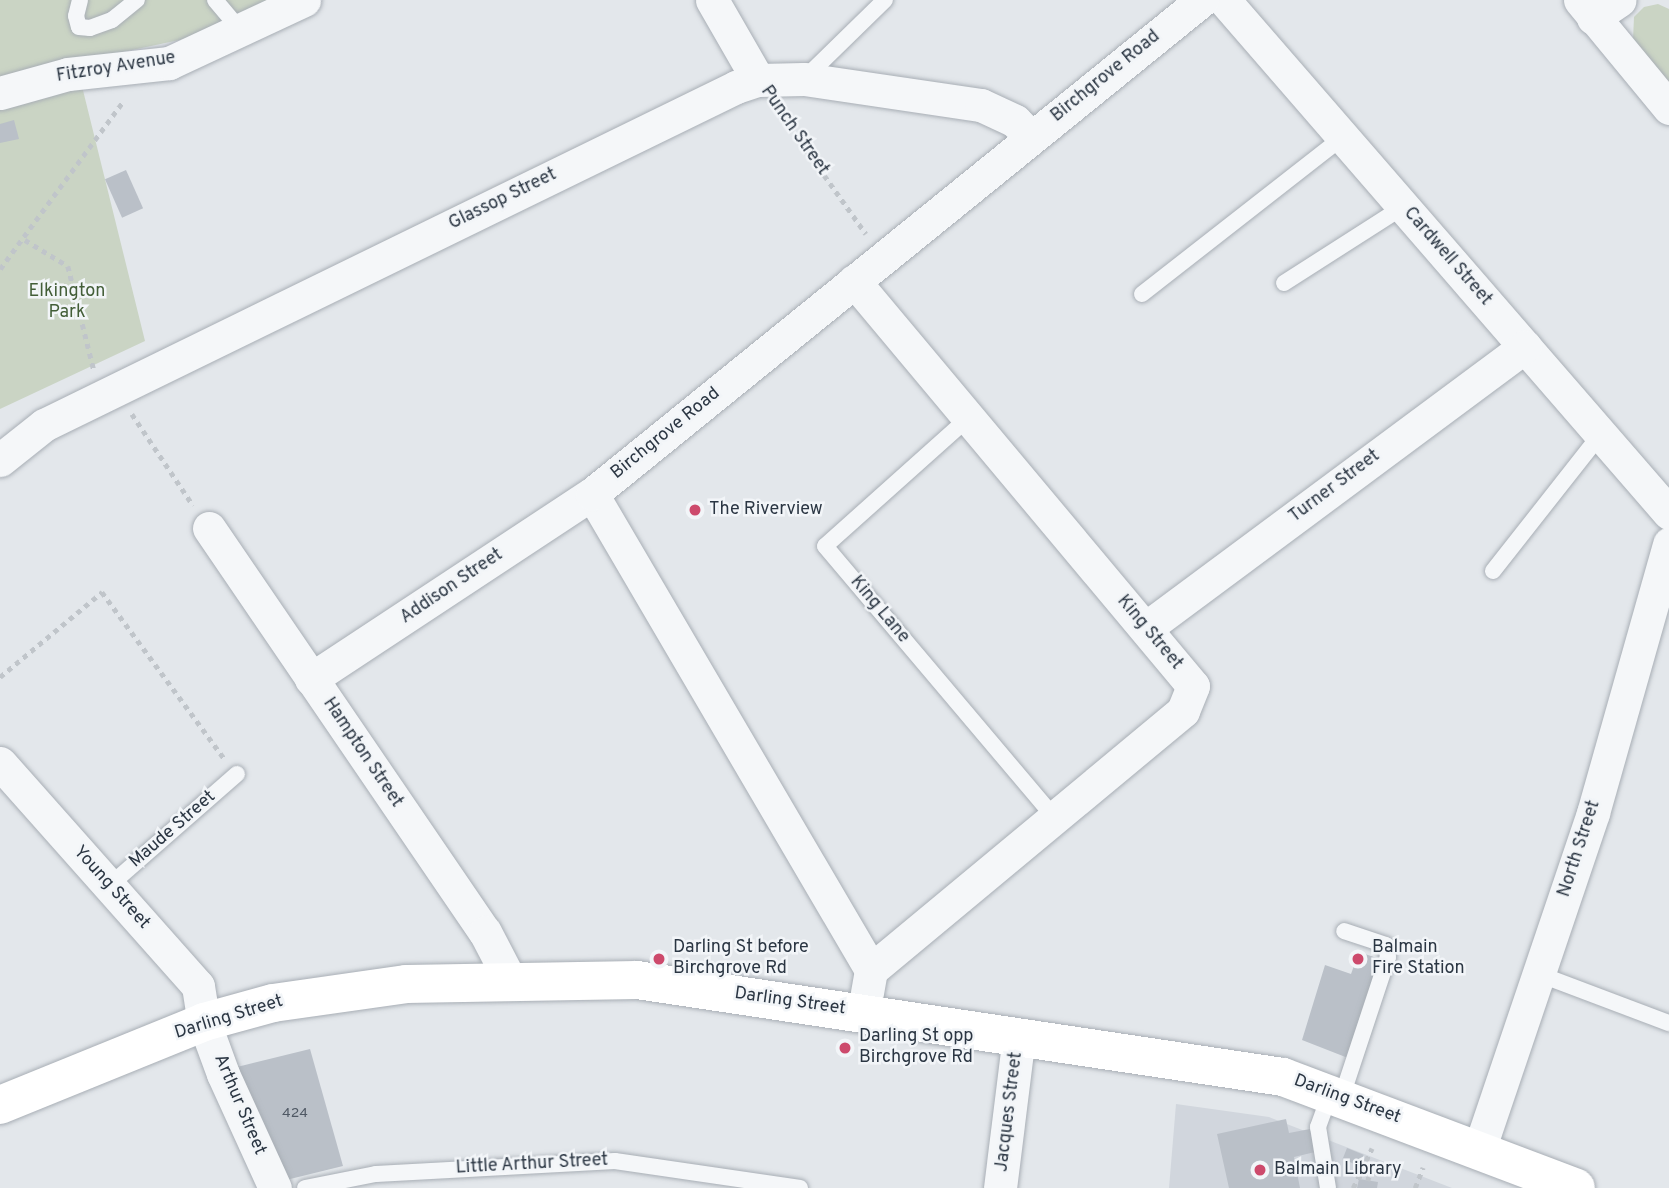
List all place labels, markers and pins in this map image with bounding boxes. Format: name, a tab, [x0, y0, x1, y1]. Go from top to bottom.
place label: The Riverview	[709, 499, 823, 521]
marker: The Riverview	[687, 502, 703, 518]
place label: Darling St before Birchgrove Rd	[673, 938, 809, 981]
place label: Balmain Fire Station	[1372, 938, 1465, 981]
marker: Darling St before Birchgrove Rd	[651, 951, 667, 967]
marker: Balmain Fire Station	[1350, 951, 1366, 967]
place label: Darling St opp Birchgrove Rd	[859, 1027, 973, 1070]
marker: Darling St opp Birchgrove Rd	[837, 1040, 853, 1056]
place label: Balmain Library	[1274, 1159, 1402, 1181]
marker: Balmain Library	[1252, 1162, 1268, 1178]

